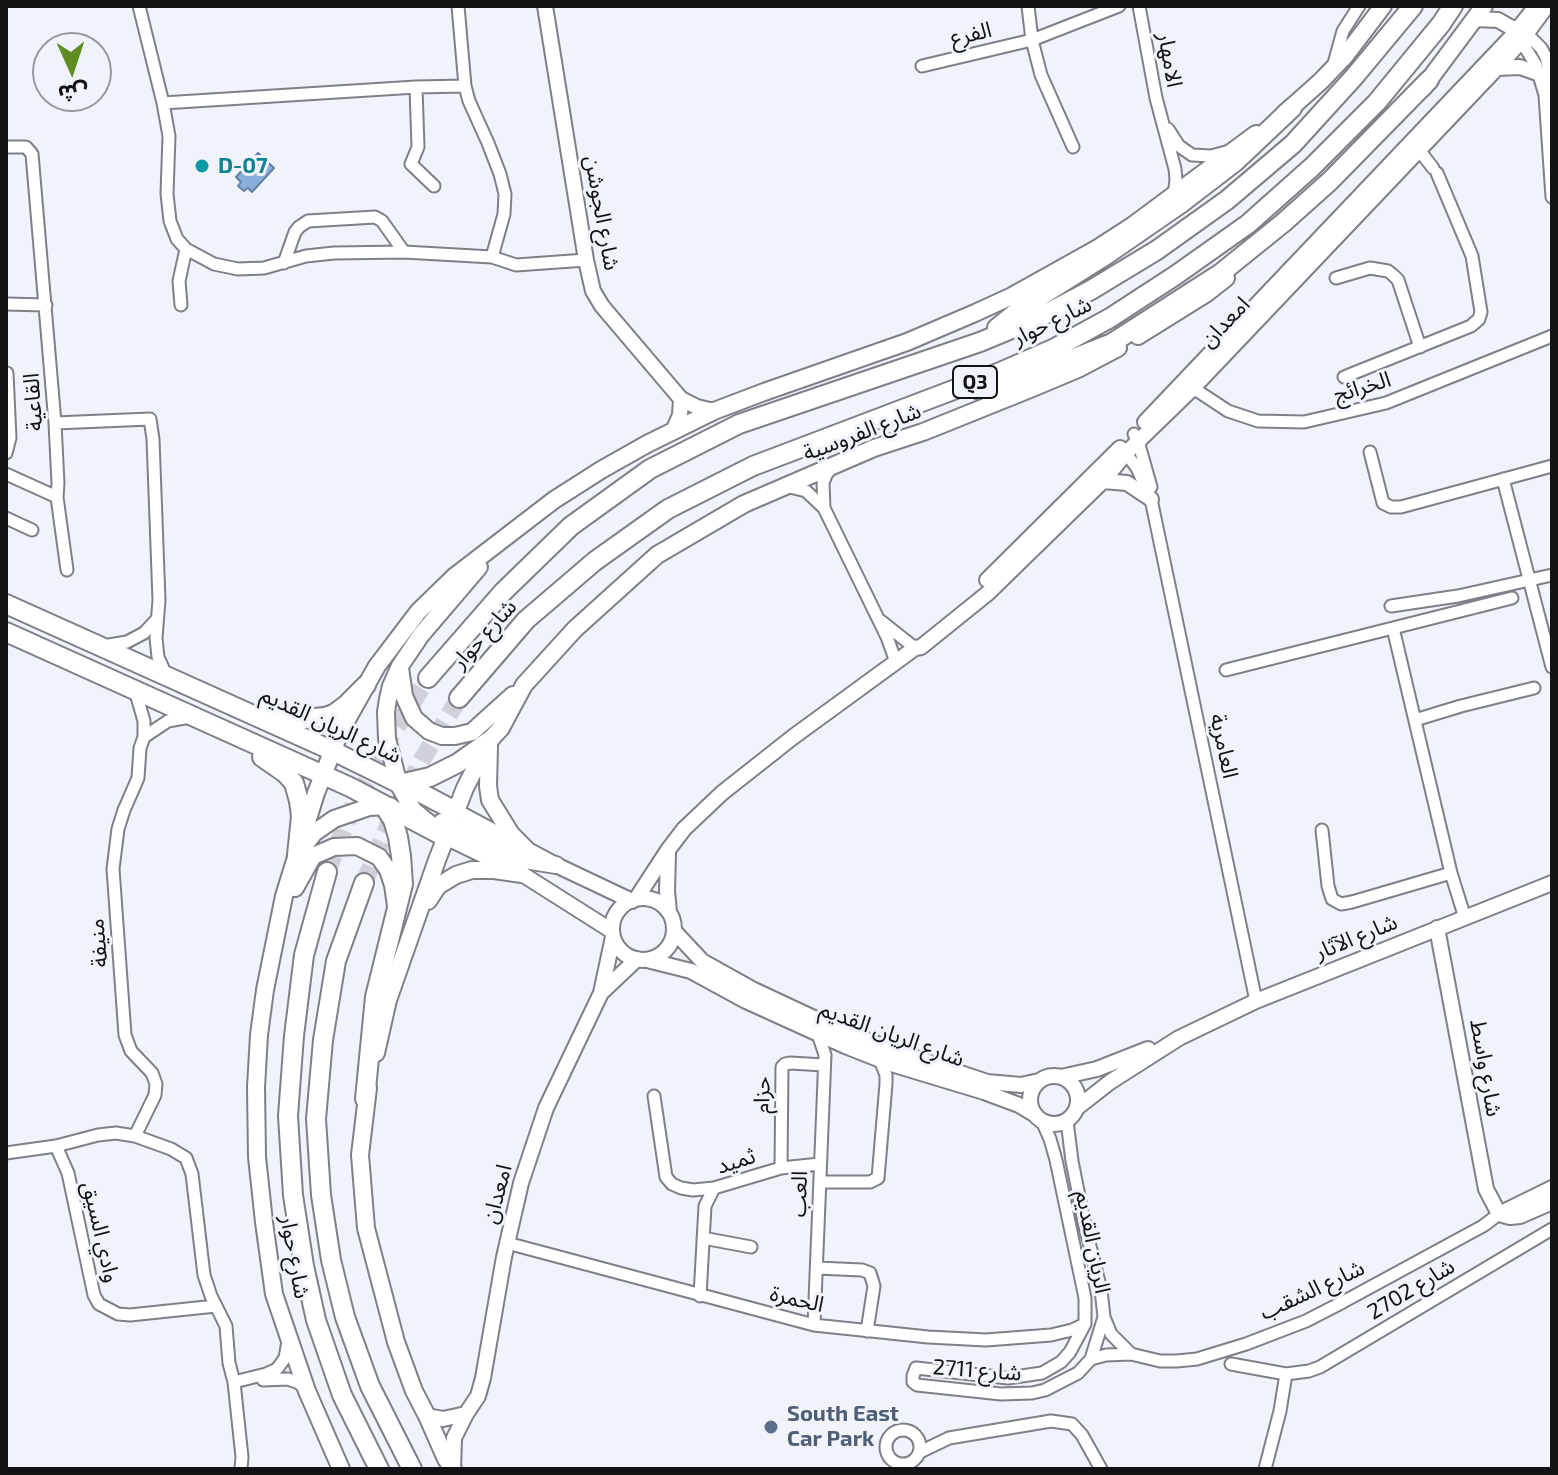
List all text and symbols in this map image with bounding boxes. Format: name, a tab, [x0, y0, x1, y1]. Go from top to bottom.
street label: الفرع	[948, 16, 994, 52]
street label: الامهار	[1152, 31, 1188, 89]
north arrow	[32, 32, 112, 112]
text: ش	[57, 80, 89, 108]
place label: D-07	[218, 153, 268, 179]
street label: شارع الجوشن	[579, 153, 625, 273]
marker: D-07	[193, 157, 211, 175]
street label: شارع حوار	[1008, 291, 1096, 351]
street label: امعدان	[1195, 291, 1255, 353]
road number: Q3	[953, 366, 997, 398]
street label: الخرائج	[1330, 366, 1394, 408]
street label: القاعية	[18, 372, 48, 432]
street label: شارع الفروسية	[799, 397, 925, 467]
street label: شارع حوار	[446, 594, 522, 674]
street label: شارع الريان القديم	[256, 681, 406, 769]
street label: العامرية	[1204, 711, 1244, 781]
street label: شارع الآثار	[1311, 908, 1401, 966]
street label: منيفة	[83, 918, 113, 968]
street label: شارع الريان القديم	[816, 996, 968, 1072]
street label: شارع واسط	[1464, 1017, 1508, 1119]
street label: حزام	[748, 1076, 776, 1114]
street label: ثميد	[713, 1142, 759, 1180]
street label: امعدان	[476, 1161, 518, 1227]
street label: العب	[785, 1170, 813, 1218]
street label: وادي السيق	[77, 1179, 125, 1285]
street label: الريان القديم	[1070, 1188, 1116, 1296]
street label: شارع حوار	[275, 1213, 315, 1301]
street label: شارع 2702	[1363, 1253, 1459, 1325]
street label: شارع الشقب	[1255, 1254, 1369, 1326]
street label: الحمرة	[768, 1280, 826, 1318]
street label: شارع 2711	[932, 1354, 1022, 1386]
place label: South East Car Park	[787, 1401, 899, 1452]
marker: South East Car Park	[762, 1418, 780, 1436]

